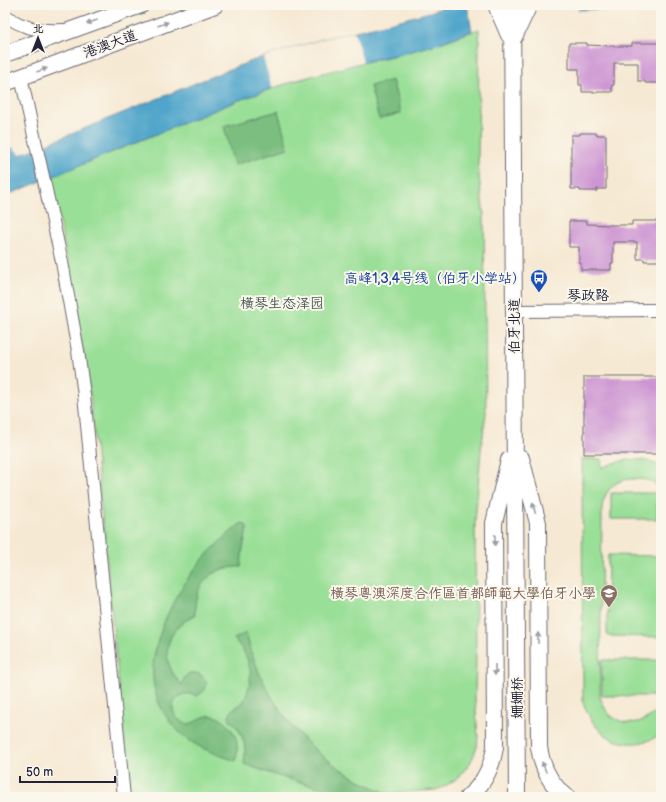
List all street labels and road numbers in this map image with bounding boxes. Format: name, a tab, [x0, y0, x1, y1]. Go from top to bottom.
street label: 港澳大道	[81, 26, 139, 62]
street label: 琴政路	[567, 287, 609, 304]
street label: 伯牙北道	[506, 298, 523, 354]
street label: 姗姗桥	[509, 677, 526, 719]

